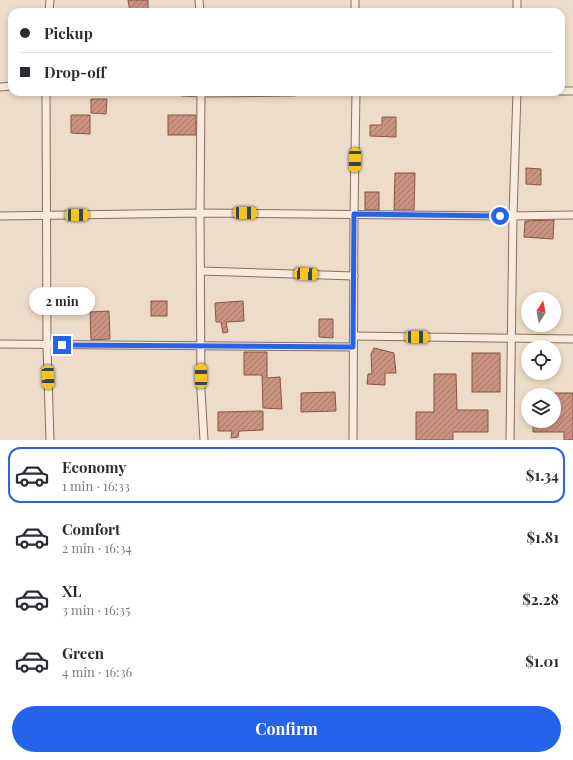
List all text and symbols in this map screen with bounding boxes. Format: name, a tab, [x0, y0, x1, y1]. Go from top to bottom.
text: Pickup	[44, 23, 93, 43]
text: Drop-off	[44, 62, 106, 82]
car	[349, 148, 361, 172]
car	[233, 207, 257, 219]
route start	[491, 207, 509, 225]
car	[65, 209, 89, 221]
car	[294, 267, 318, 281]
callout: 2 min	[29, 287, 95, 315]
text: 2 min	[45, 292, 79, 309]
north arrow	[521, 292, 561, 332]
map controls	[521, 292, 561, 428]
car	[405, 331, 429, 343]
route end	[53, 336, 71, 354]
button: locate	[521, 340, 561, 380]
car	[195, 364, 207, 388]
car	[42, 365, 54, 389]
button: layers	[521, 388, 561, 428]
icon: car	[14, 457, 50, 493]
text: Economy	[62, 457, 126, 477]
text: $1.34	[526, 465, 559, 485]
text: 1 min · 16:33	[62, 477, 130, 494]
icon: car	[14, 519, 50, 555]
text: Comfort	[62, 519, 120, 539]
text: $1.81	[526, 527, 559, 547]
text: 2 min · 16:34	[62, 539, 132, 556]
icon: car	[14, 581, 50, 617]
text: XL	[62, 581, 82, 601]
text: $2.28	[522, 589, 559, 609]
text: 3 min · 16:35	[62, 601, 130, 618]
icon: car	[14, 643, 50, 679]
text: Green	[62, 643, 104, 663]
text: $1.01	[525, 651, 559, 671]
text: 4 min · 16:36	[62, 663, 132, 680]
button: Confirm	[12, 706, 561, 752]

